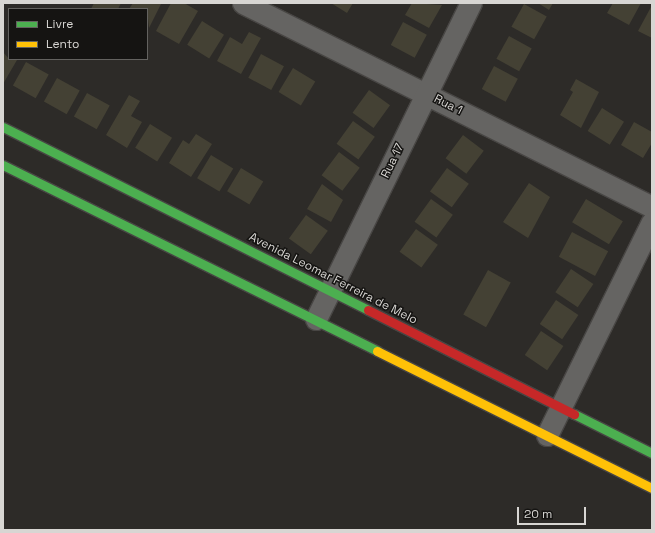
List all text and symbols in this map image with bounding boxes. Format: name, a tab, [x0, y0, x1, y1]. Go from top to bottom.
legend	[8, 8, 148, 60]
text: Livre	[46, 16, 73, 32]
text: Lento	[46, 36, 80, 52]
street label: Rua 1	[431, 92, 465, 118]
street label: Rua 17	[378, 141, 408, 181]
street label: Avenida Leomar Ferreira de Melo	[246, 230, 420, 328]
scale bar	[519, 499, 588, 525]
text: 20 m	[524, 506, 552, 522]

